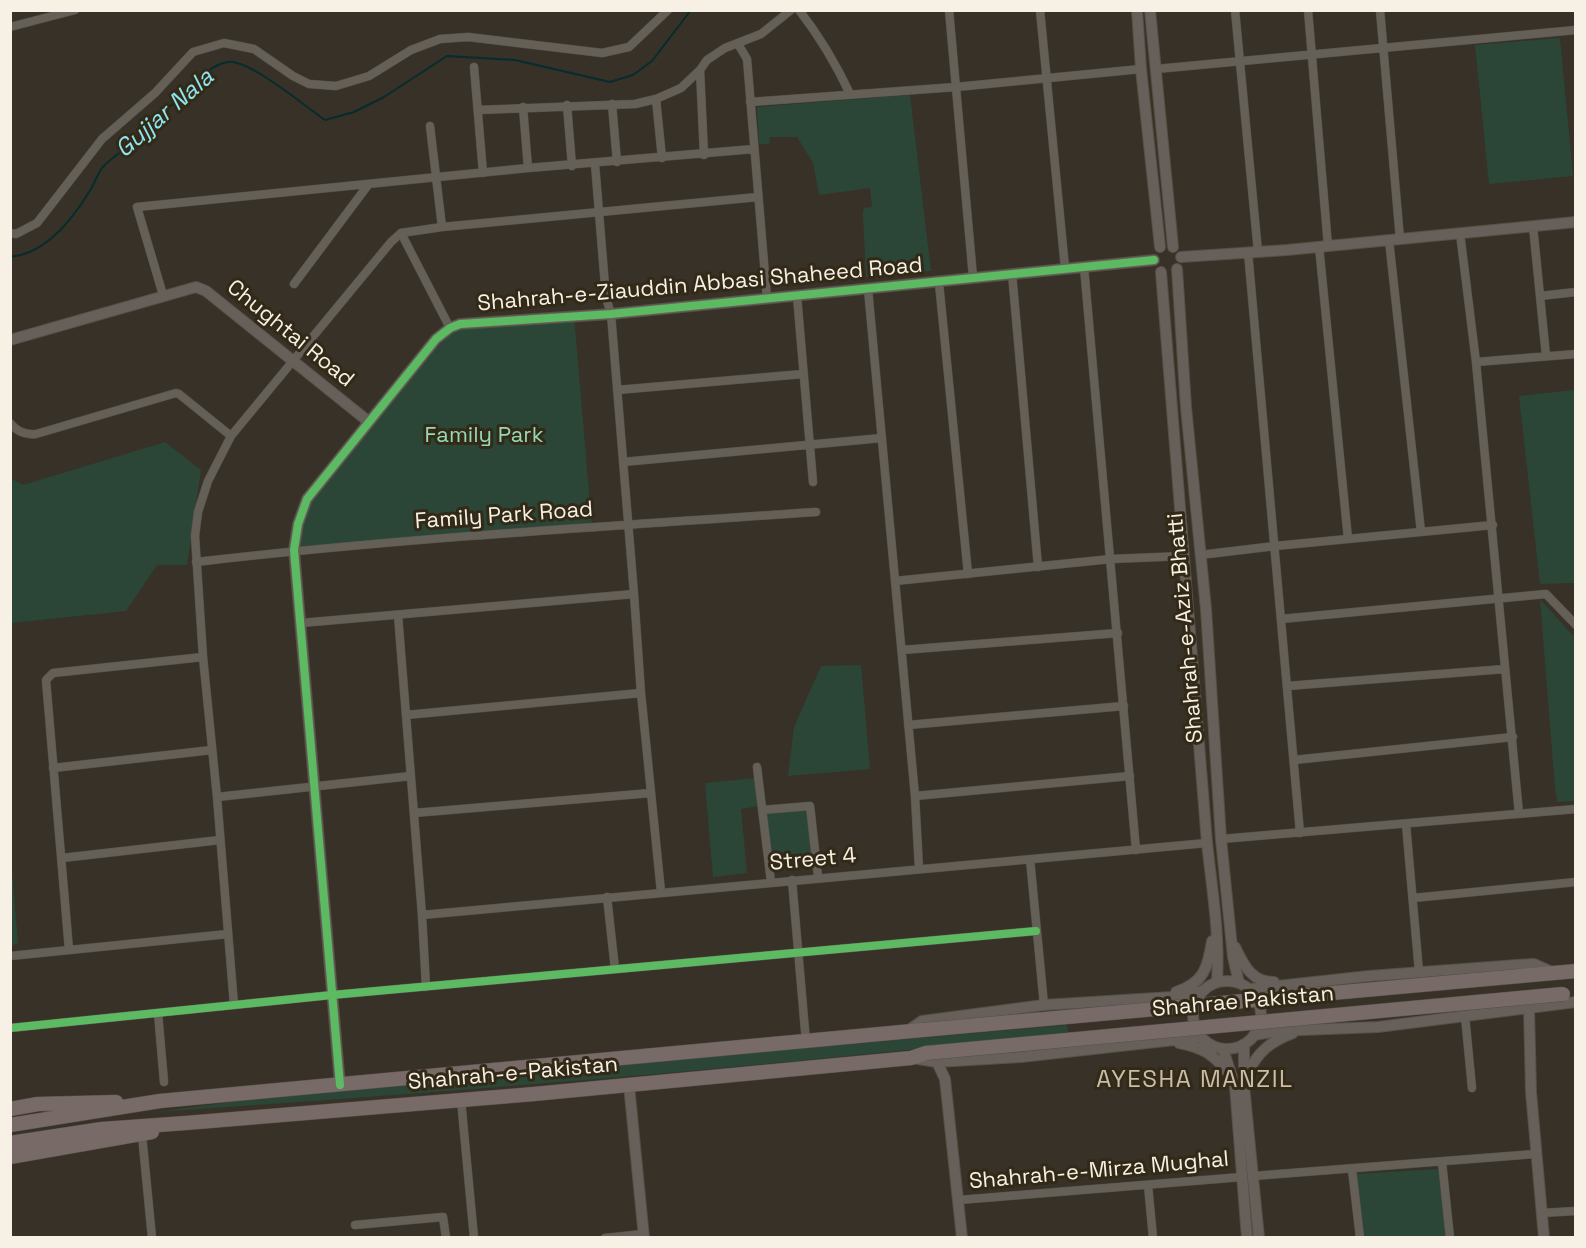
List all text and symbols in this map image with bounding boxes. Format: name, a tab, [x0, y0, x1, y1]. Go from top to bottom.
water label: Gujjar Nala	[110, 64, 220, 164]
street label: Shahrah-e-Ziauddin Abbasi Shaheed Road	[476, 252, 924, 318]
street label: Chughtai Road	[221, 275, 359, 393]
park label: Family Park	[425, 423, 543, 449]
street label: Family Park Road	[414, 497, 594, 535]
street label: Shahrah-e-Aziz Bhatti	[1163, 512, 1209, 744]
street label: Street 4	[769, 843, 857, 877]
street label: Shahrae Pakistan	[1151, 981, 1335, 1023]
street label: Shahrah-e-Pakistan	[407, 1052, 619, 1096]
district label: AYESHA MANZIL	[1096, 1066, 1294, 1094]
street label: Shahrah-e-Mirza Mughal	[968, 1146, 1230, 1196]

